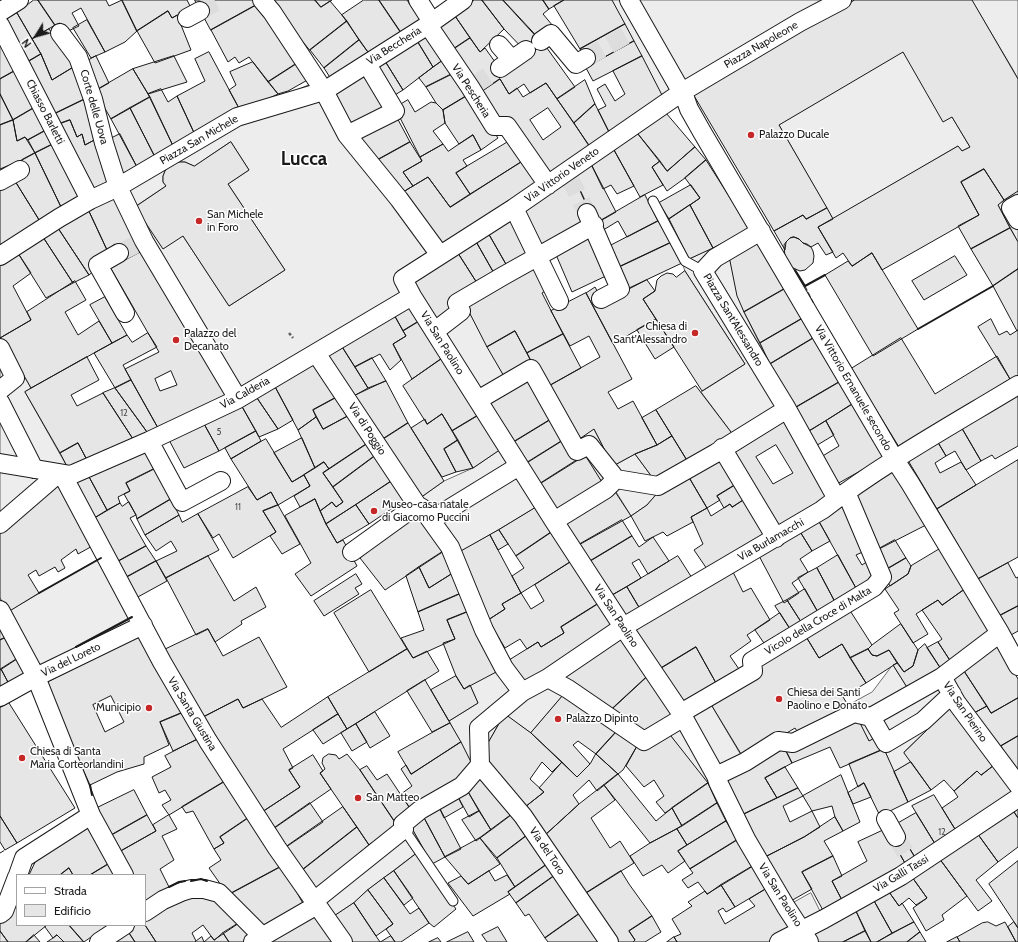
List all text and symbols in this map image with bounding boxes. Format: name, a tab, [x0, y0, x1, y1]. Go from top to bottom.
north arrow	[16, 16, 56, 56]
street label: Piazza Napoleone	[722, 19, 800, 71]
street label: Via Beccheria	[364, 24, 424, 68]
text: N	[18, 36, 34, 51]
street label: Via Pescheria	[449, 62, 493, 120]
street label: Corte delle Uova	[77, 68, 111, 146]
street label: Chiasso Barletti	[23, 77, 67, 147]
street label: Piazza San Michele	[158, 112, 240, 168]
place label: Palazzo Ducale	[759, 128, 829, 142]
marker: Palazzo Ducale	[746, 130, 756, 140]
street label: Via Vittorio Veneto	[522, 144, 602, 206]
district label: Lucca	[281, 148, 327, 170]
place label: San Michele in Foro	[207, 208, 263, 234]
marker: San Michele in Foro	[194, 216, 204, 226]
street label: Piazza Sant'Alessandro	[700, 271, 766, 369]
street label: Via San Paolino	[417, 309, 467, 377]
place label: Chiesa di Sant'Alessandro	[613, 320, 687, 346]
street label: Via Vittorio Emanuele secondo	[812, 323, 894, 453]
place label: Palazzo del Decanato	[184, 327, 236, 353]
marker: Chiesa di Sant'Alessandro	[690, 328, 700, 338]
marker: Palazzo del Decanato	[171, 335, 181, 345]
street label: Via Calderia	[218, 374, 272, 412]
street label: Via di Poggio	[345, 400, 389, 458]
house number: 12	[120, 408, 128, 418]
house number: 5	[217, 427, 221, 437]
place label: Museo-casa natale di Giacomo Puccini	[382, 498, 470, 524]
house number: 11	[235, 502, 241, 512]
marker: Museo-casa natale di Giacomo Puccini	[369, 506, 379, 516]
street label: Via Burlamacchi	[736, 516, 806, 564]
street label: Via San Paolino	[591, 582, 641, 650]
street label: Vicolo della Croce di Malta	[762, 584, 874, 658]
street label: Via del Loreto	[39, 640, 103, 680]
street label: Via Santa Giustina	[165, 675, 219, 753]
street label: Via San Pierino	[940, 679, 990, 745]
place label: Chiesa dei Santi Paolino e Donato	[787, 686, 867, 712]
marker: Chiesa dei Santi Paolino e Donato	[774, 694, 784, 704]
place label: Municipio	[96, 701, 141, 715]
marker: Municipio	[144, 703, 154, 713]
place label: Palazzo Dipinto	[566, 712, 639, 726]
marker: Palazzo Dipinto	[553, 714, 563, 724]
place label: Chiesa di Santa Maria Corteorlandini	[30, 745, 124, 771]
marker: Chiesa di Santa Maria Corteorlandini	[17, 753, 27, 763]
place label: San Matteo	[366, 791, 419, 805]
marker: San Matteo	[353, 793, 363, 803]
street label: Via del Toro	[526, 825, 568, 877]
house number: 12	[938, 827, 946, 837]
street label: Via Galli Tassi	[871, 852, 931, 896]
street label: Via San Paolino	[755, 861, 805, 929]
legend	[16, 874, 146, 926]
text: Strada	[54, 883, 87, 898]
text: Edificio	[54, 903, 91, 918]

